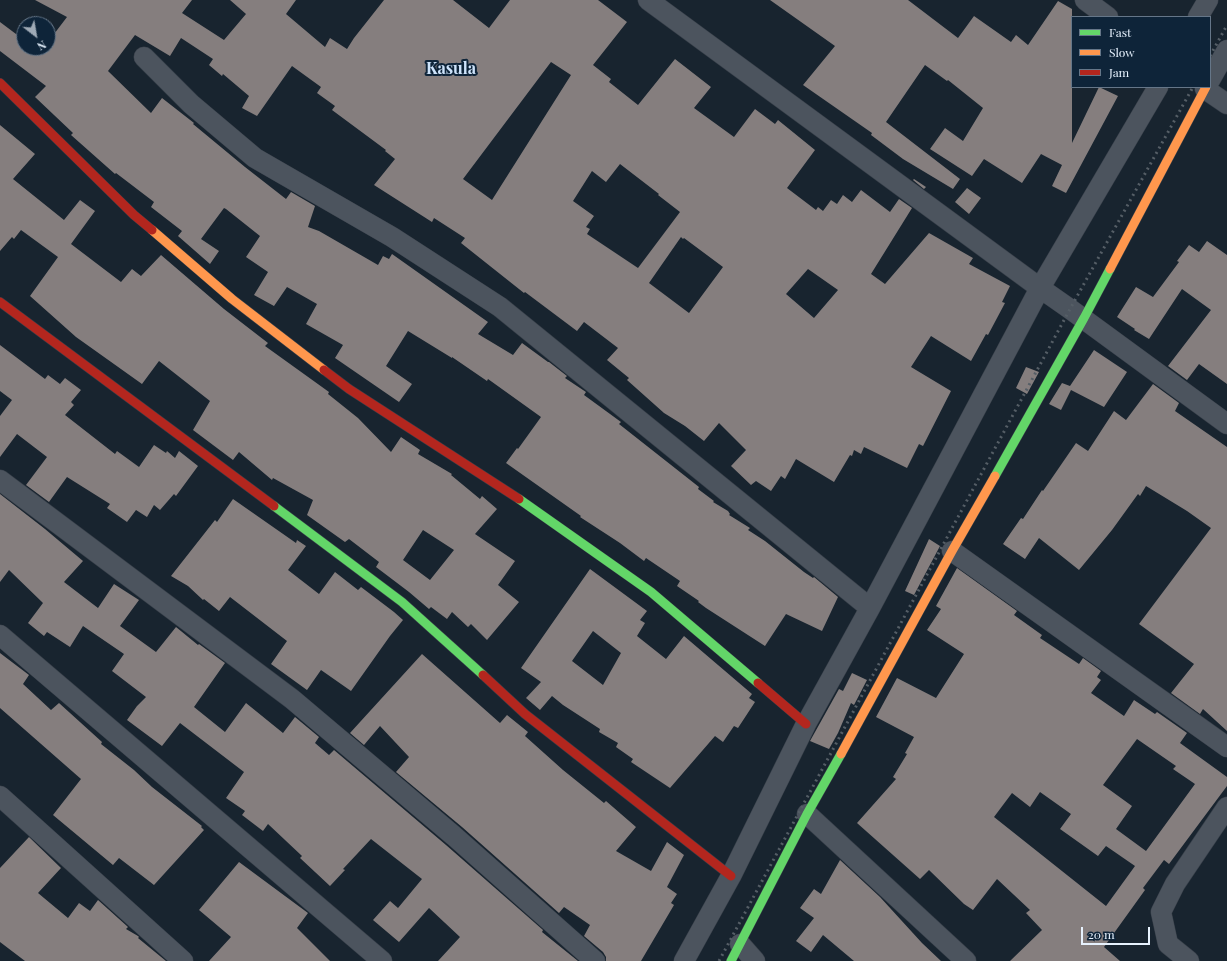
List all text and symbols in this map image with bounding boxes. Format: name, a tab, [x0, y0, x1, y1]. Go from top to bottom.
north arrow	[16, 16, 56, 56]
legend	[1071, 16, 1211, 88]
text: Fast	[1109, 24, 1131, 40]
text: N	[35, 37, 49, 54]
text: Slow	[1109, 44, 1135, 60]
district label: Kasula	[426, 59, 476, 79]
text: Jam	[1109, 64, 1129, 80]
scale bar	[1083, 919, 1152, 945]
text: 20 m	[1088, 926, 1115, 942]

